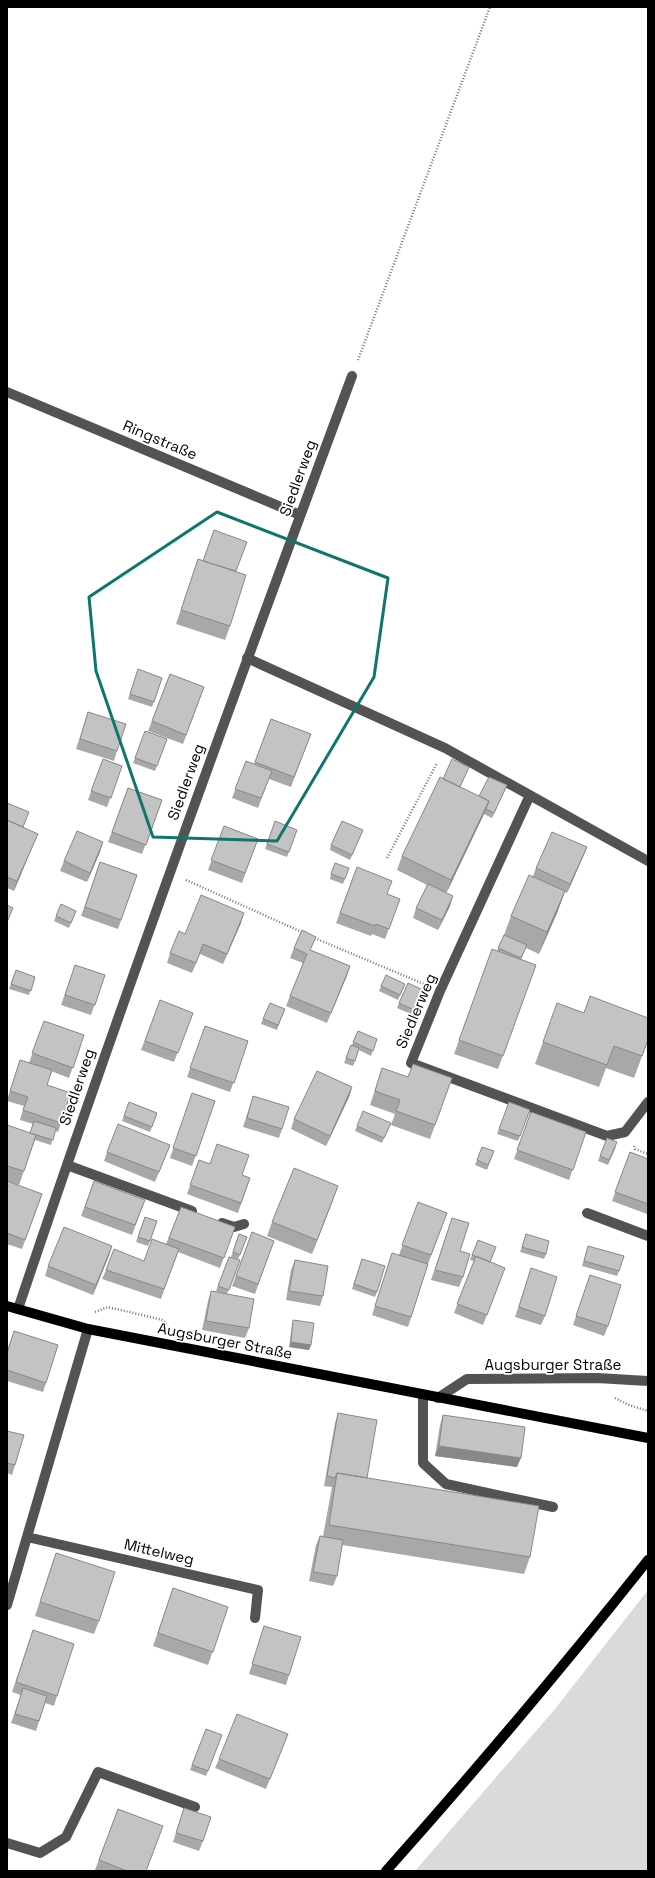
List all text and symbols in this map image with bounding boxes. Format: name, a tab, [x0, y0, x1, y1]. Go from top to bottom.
street label: Ringstraße	[120, 415, 200, 464]
street label: Siedlerweg	[275, 437, 320, 519]
street label: Siedlerweg	[163, 741, 208, 823]
street label: Siedlerweg	[391, 970, 440, 1051]
street label: Siedlerweg	[55, 1046, 99, 1128]
street label: Augsburger Straße	[156, 1318, 294, 1363]
street label: Augsburger Straße	[485, 1355, 622, 1374]
street label: Mittelweg	[122, 1534, 196, 1569]

